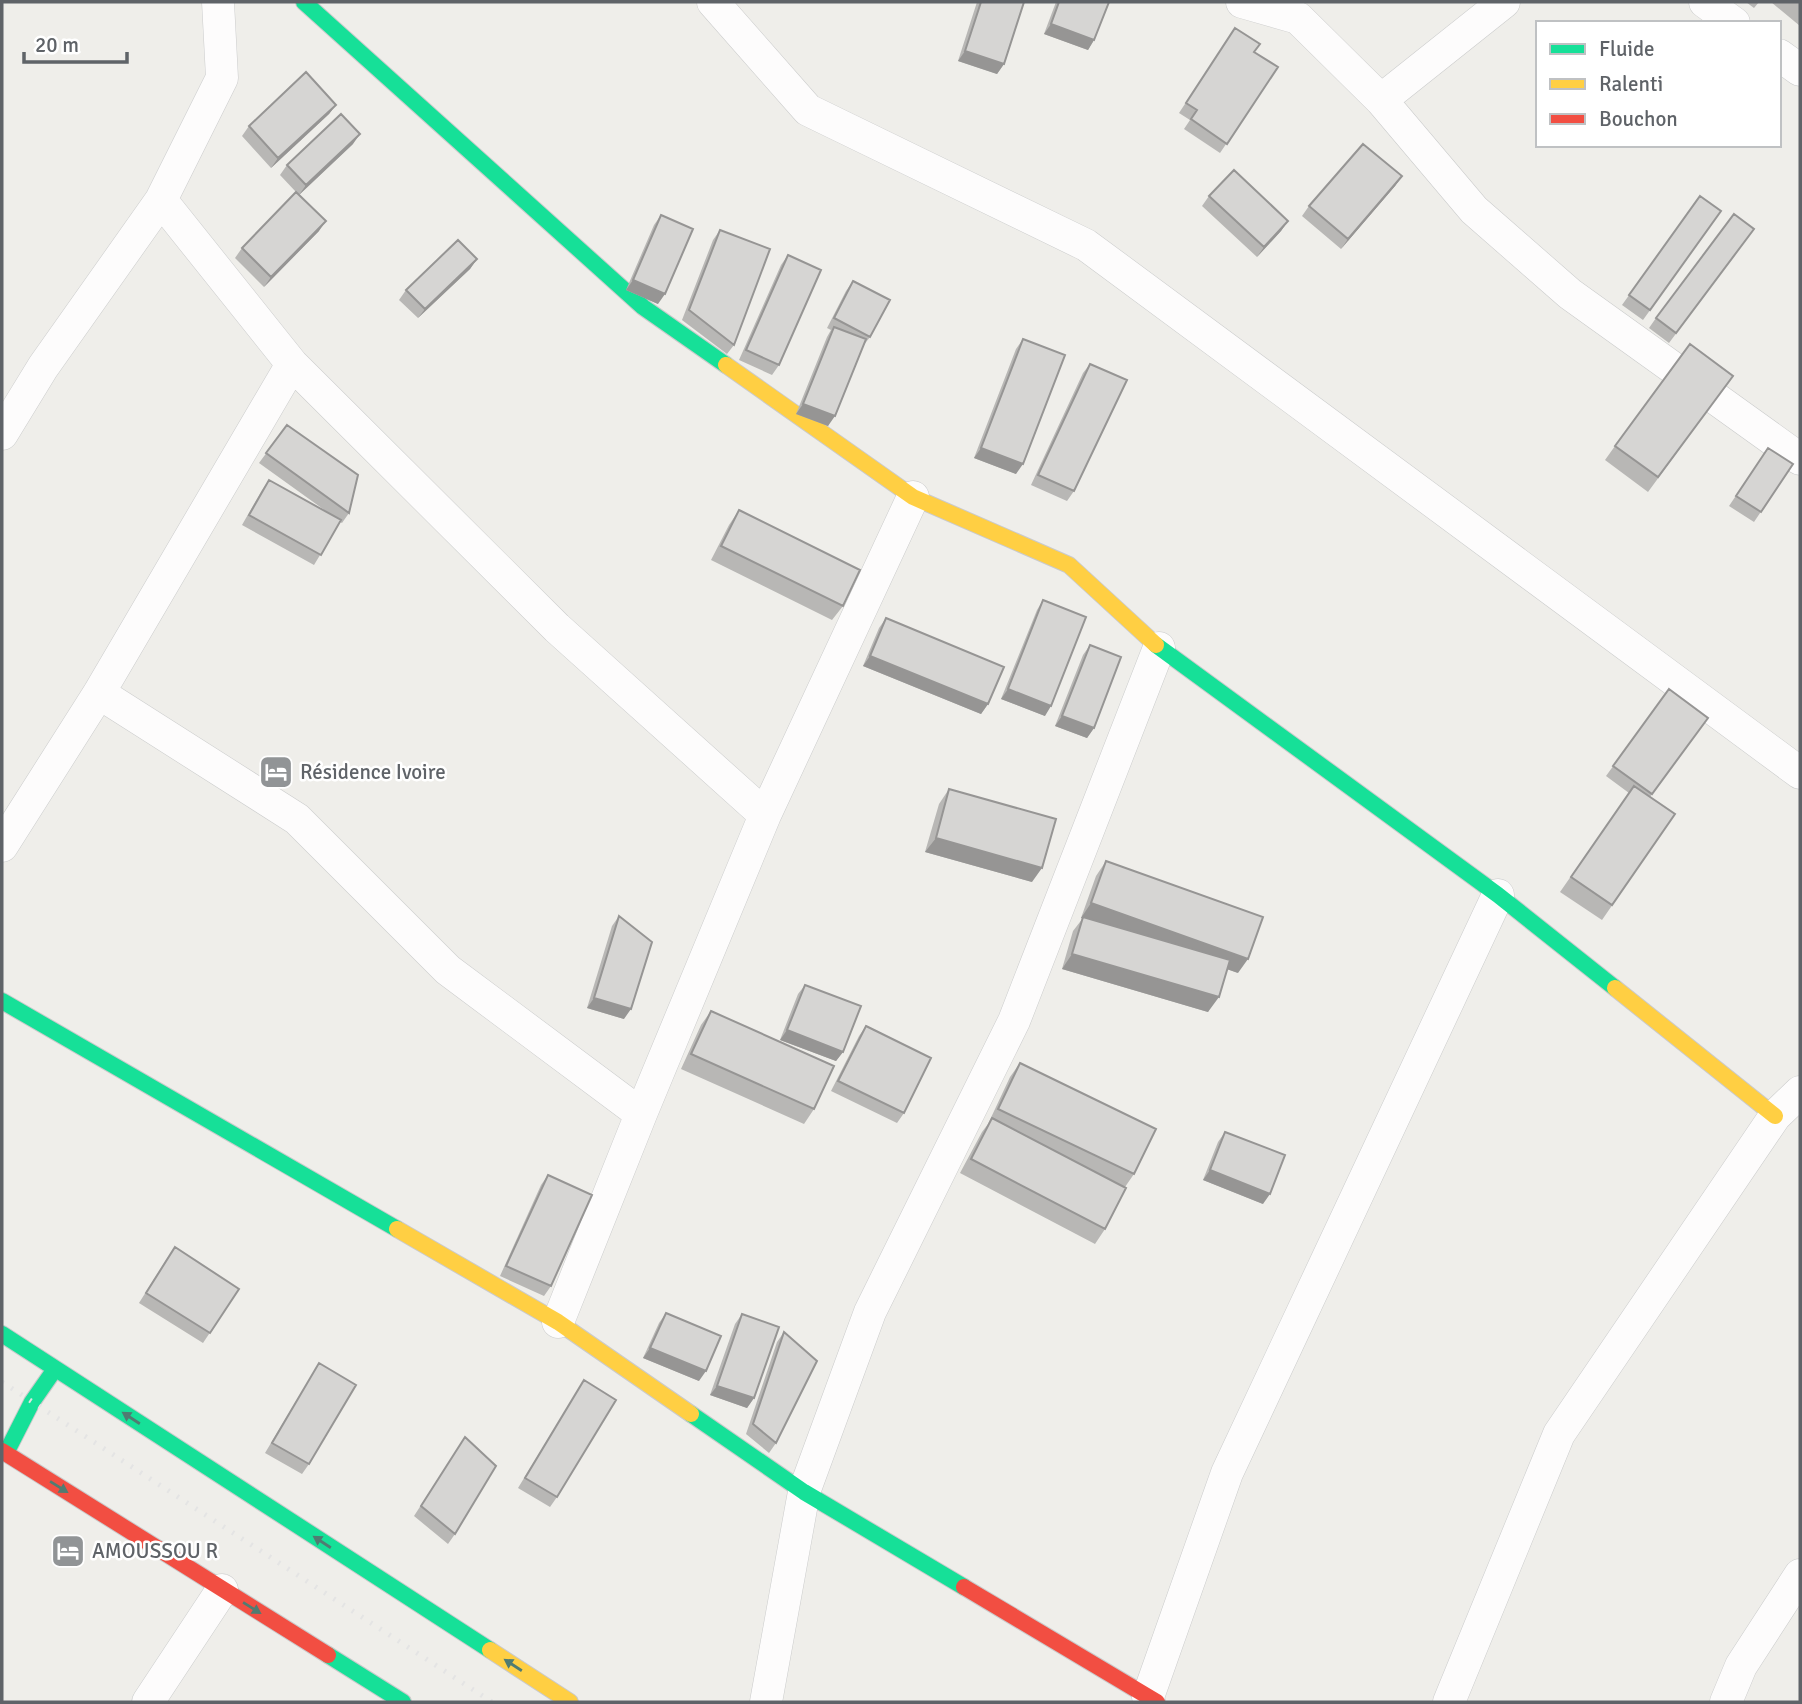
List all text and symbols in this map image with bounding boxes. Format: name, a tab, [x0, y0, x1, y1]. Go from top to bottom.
scale bar	[24, 21, 128, 65]
legend	[1536, 21, 1781, 147]
text: 20 m	[35, 32, 79, 58]
text: Fluide	[1599, 36, 1655, 62]
text: Ralenti	[1599, 71, 1663, 97]
text: Bouchon	[1599, 106, 1678, 132]
hotel icon: Résidence Ivoire	[257, 753, 295, 791]
place label: Résidence Ivoire	[300, 759, 446, 785]
one-way arrow	[121, 1412, 140, 1425]
one-way arrow	[50, 1480, 69, 1493]
hotel icon: AMOUSSOU R	[49, 1532, 87, 1570]
one-way arrow	[312, 1535, 331, 1548]
place label: AMOUSSOU R	[92, 1538, 218, 1564]
one-way arrow	[242, 1602, 262, 1615]
one-way arrow	[503, 1659, 522, 1672]

